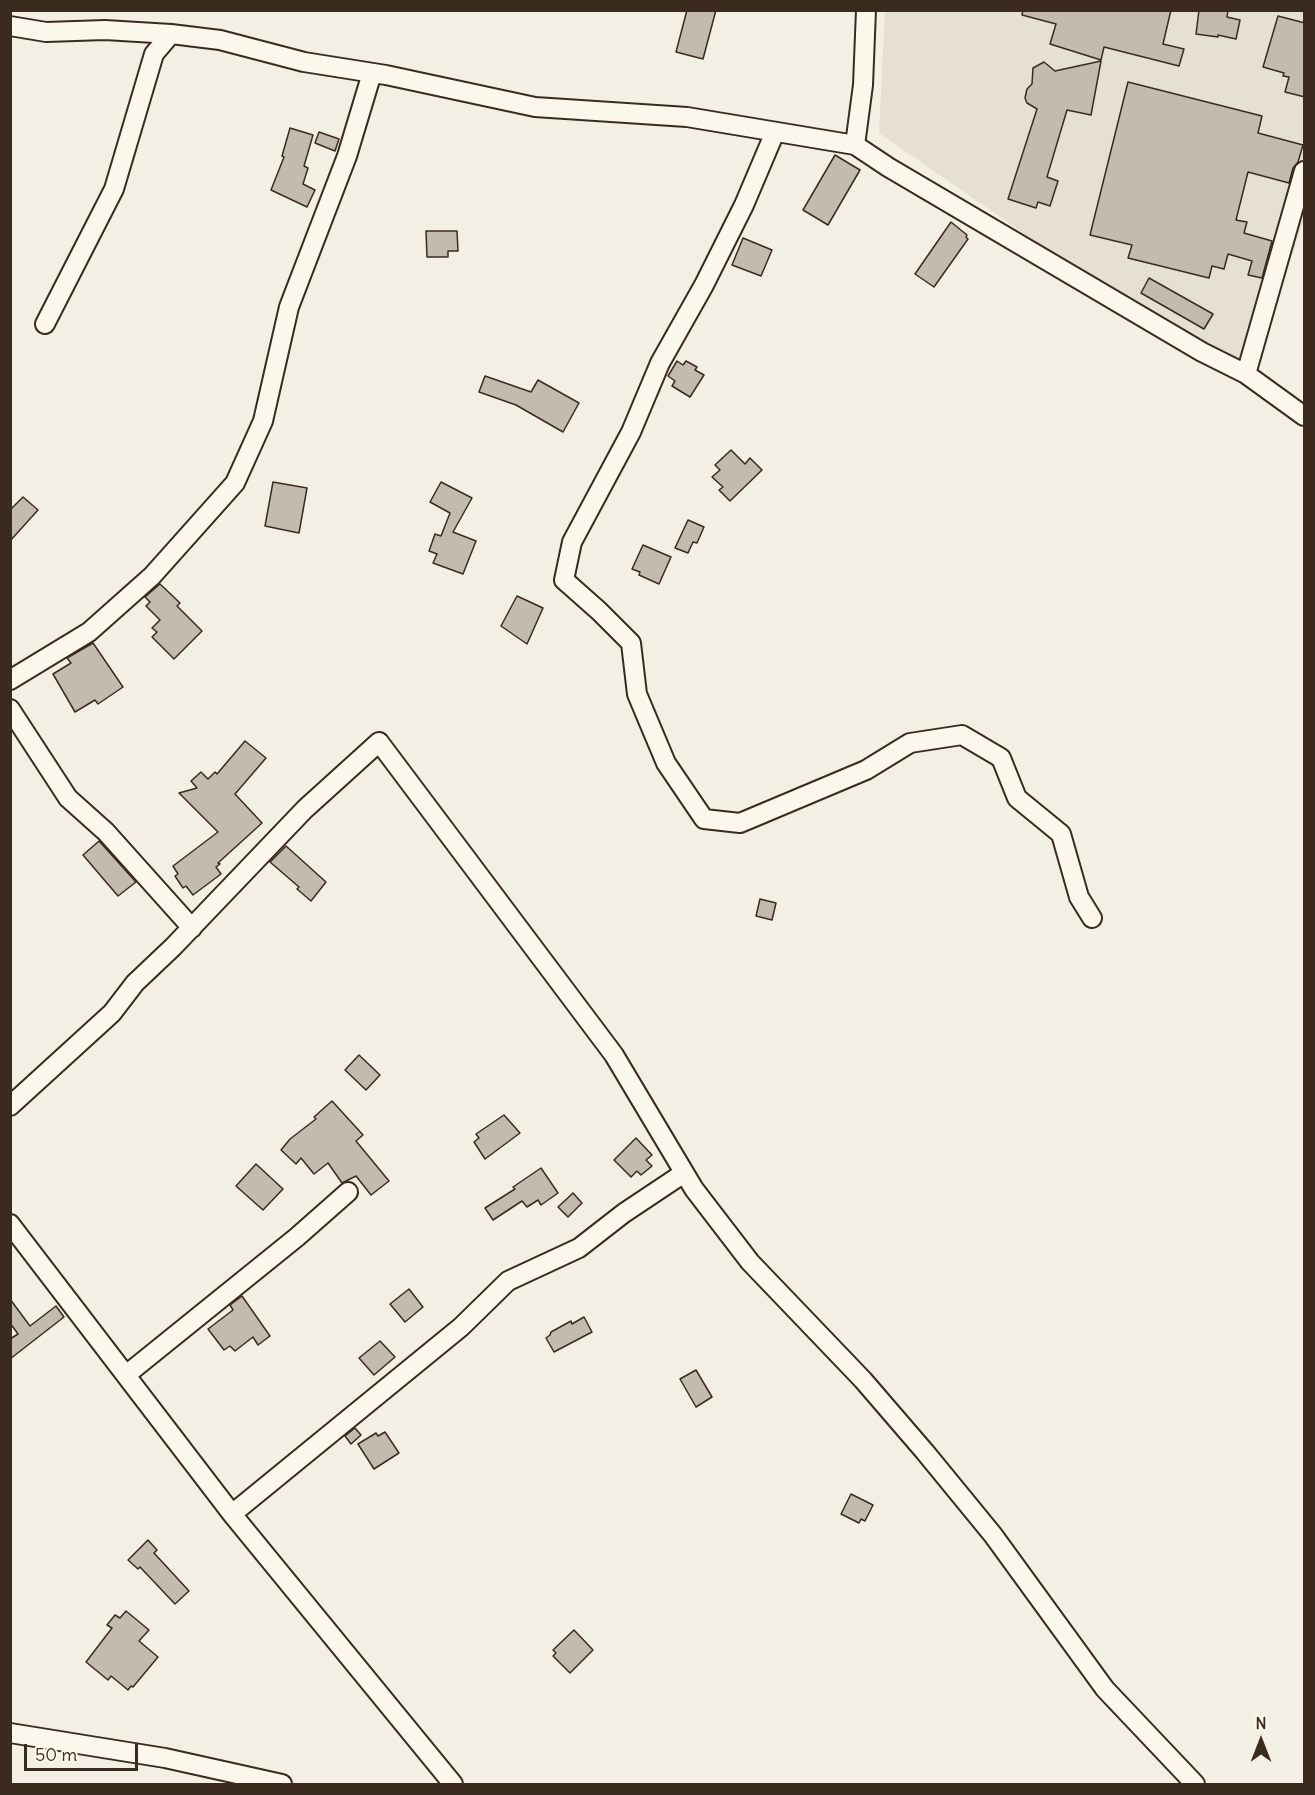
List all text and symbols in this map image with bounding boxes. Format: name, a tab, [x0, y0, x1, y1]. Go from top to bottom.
north arrow	[1231, 1711, 1291, 1771]
text: N	[1255, 1713, 1267, 1733]
scale bar	[27, 1732, 141, 1770]
text: 50 m	[35, 1743, 77, 1766]

